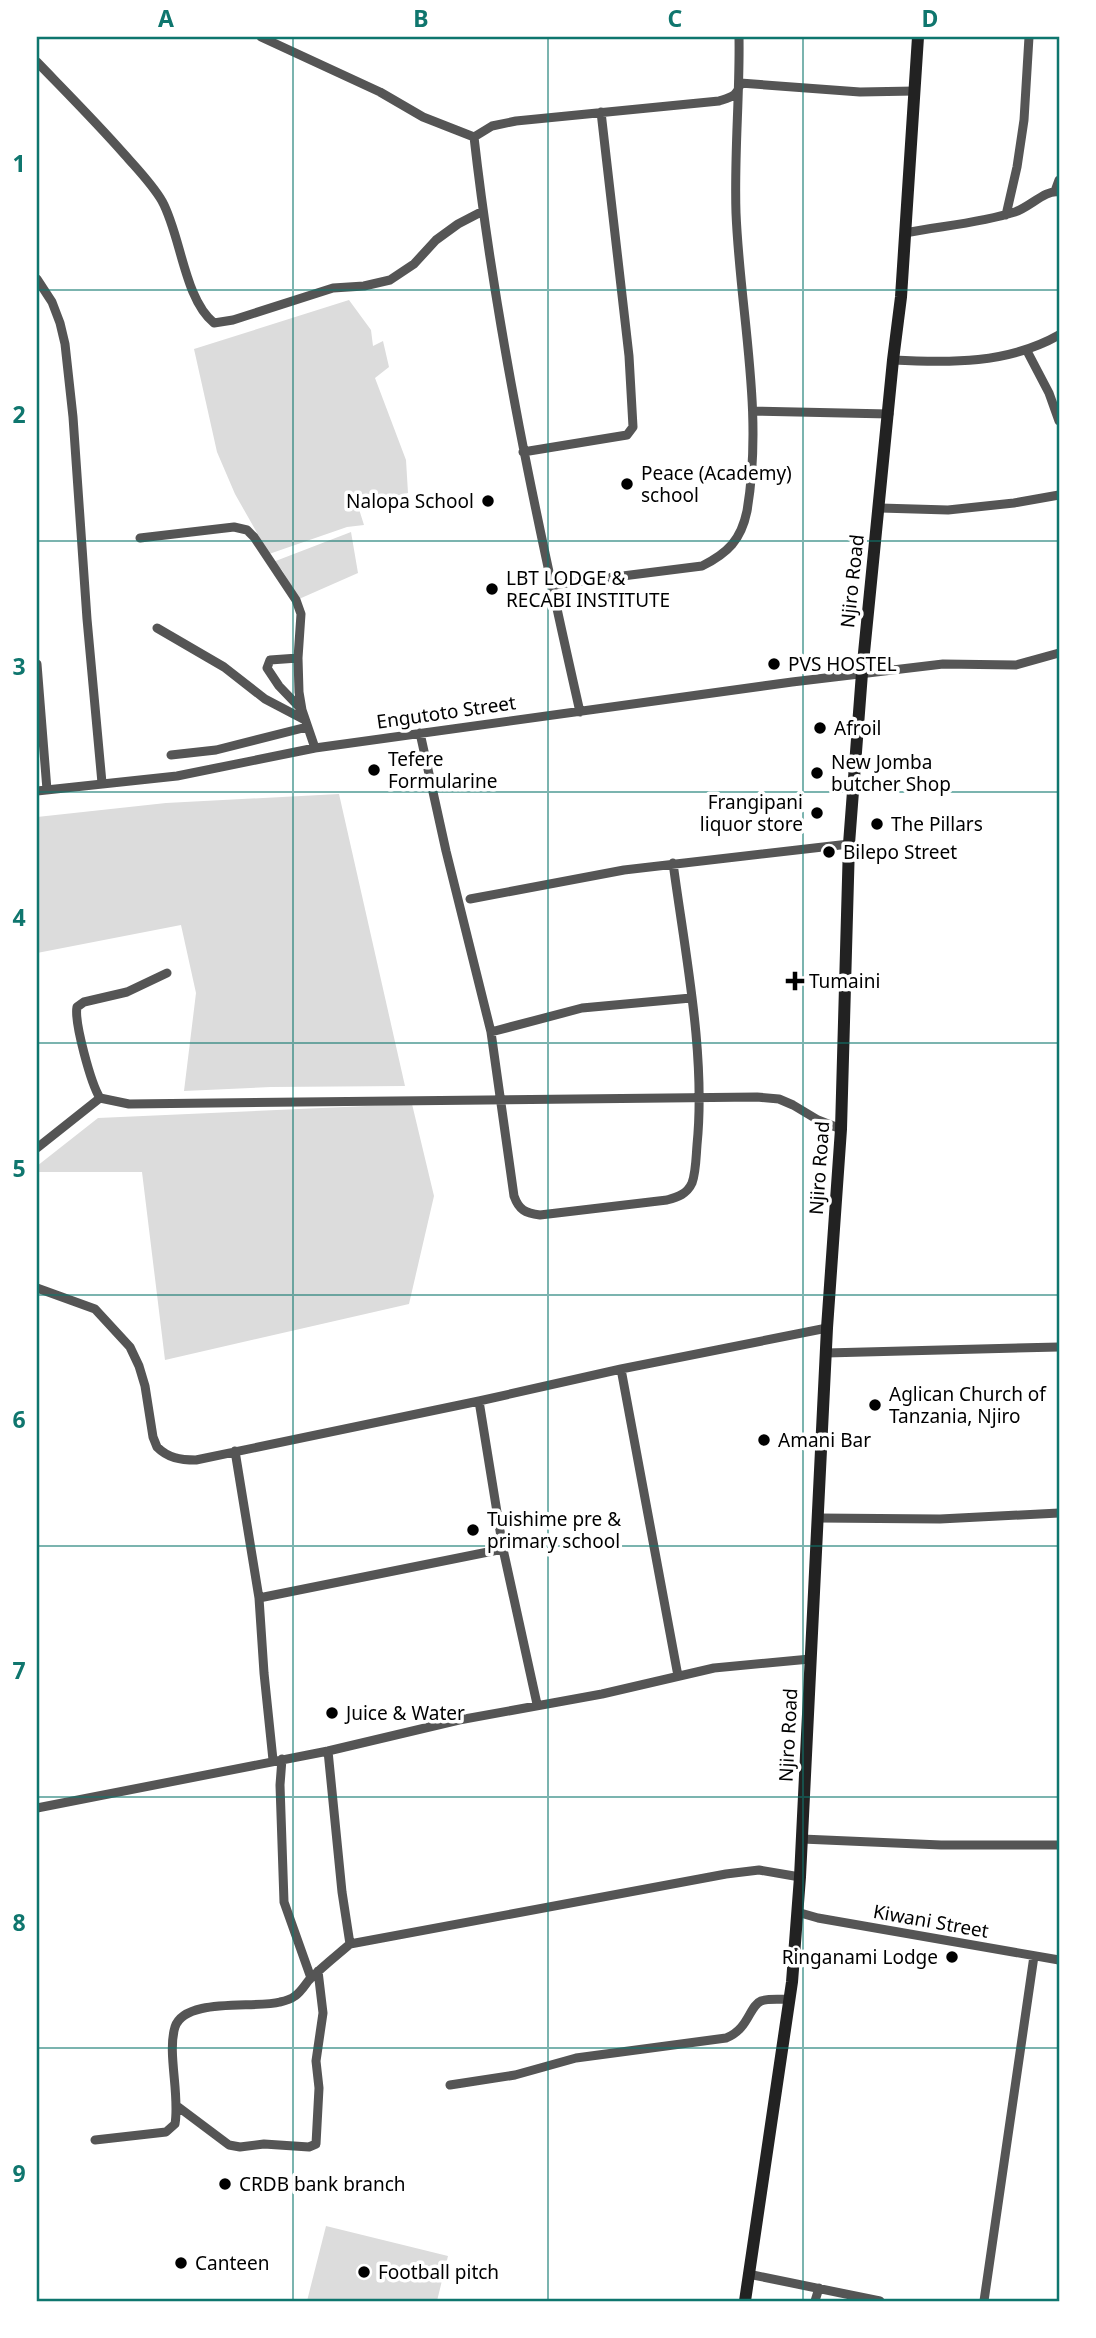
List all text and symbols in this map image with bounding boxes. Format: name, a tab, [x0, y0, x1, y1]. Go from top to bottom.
text: A	[158, 2, 174, 34]
text: B	[413, 2, 429, 34]
text: C	[668, 2, 683, 34]
text: D	[922, 2, 938, 34]
text: 1	[12, 147, 26, 179]
text: 2	[12, 398, 26, 430]
place label: Peace (Academy) school	[641, 460, 792, 508]
marker: Peace (Academy) school	[619, 476, 635, 492]
place label: Nalopa School	[346, 488, 474, 514]
marker: Nalopa School	[480, 493, 496, 509]
street label: Njiro Road	[834, 533, 870, 629]
place label: LBT LODGE & RECABI INSTITUTE	[506, 565, 670, 613]
marker: LBT LODGE & RECABI INSTITUTE	[484, 581, 500, 597]
text: 3	[12, 650, 26, 682]
place label: PVS HOSTEL	[788, 651, 897, 677]
marker: PVS HOSTEL	[766, 656, 782, 672]
street label: Engutoto Street	[375, 689, 517, 735]
place label: Afroil	[834, 715, 881, 741]
marker: Afroil	[812, 720, 828, 736]
place label: Tefere Formularine	[388, 746, 497, 794]
place label: New Jomba butcher Shop	[831, 749, 951, 797]
marker: Tefere Formularine	[366, 762, 382, 778]
marker: New Jomba butcher Shop	[809, 765, 825, 781]
place label: Frangipani liquor store	[700, 789, 803, 837]
marker: Frangipani liquor store	[809, 805, 825, 821]
place label: The Pillars	[891, 811, 983, 837]
marker: The Pillars	[869, 816, 885, 832]
place label: Bilepo Street	[843, 839, 957, 865]
marker: Bilepo Street	[821, 844, 837, 860]
text: 4	[12, 901, 26, 933]
place label: Tumaini	[809, 968, 880, 994]
marker: Tumaini	[787, 973, 803, 989]
street label: Njiro Road	[803, 1120, 835, 1216]
text: 5	[12, 1152, 26, 1184]
place label: Aglican Church of Tanzania, Njiro	[889, 1381, 1047, 1429]
marker: Aglican Church of Tanzania, Njiro	[867, 1397, 883, 1413]
text: 6	[12, 1403, 26, 1435]
place label: Amani Bar	[778, 1427, 871, 1453]
marker: Amani Bar	[756, 1432, 772, 1448]
place label: Tuishime pre & primary school	[487, 1506, 621, 1554]
marker: Tuishime pre & primary school	[465, 1522, 481, 1538]
text: 7	[12, 1654, 26, 1686]
street label: Njiro Road	[773, 1687, 803, 1783]
place label: Juice & Water	[344, 1700, 465, 1726]
marker: Juice & Water	[324, 1705, 340, 1721]
street label: Kiwani Street	[871, 1898, 991, 1944]
text: 8	[12, 1906, 26, 1938]
place label: Ringanami Lodge	[782, 1944, 938, 1970]
marker: Ringanami Lodge	[944, 1949, 960, 1965]
text: 9	[12, 2157, 26, 2189]
place label: CRDB bank branch	[239, 2171, 406, 2197]
marker: CRDB bank branch	[217, 2176, 233, 2192]
place label: Canteen	[195, 2250, 269, 2276]
marker: Canteen	[173, 2255, 189, 2271]
place label: Football pitch	[378, 2259, 499, 2285]
marker: Football pitch	[356, 2264, 372, 2280]

